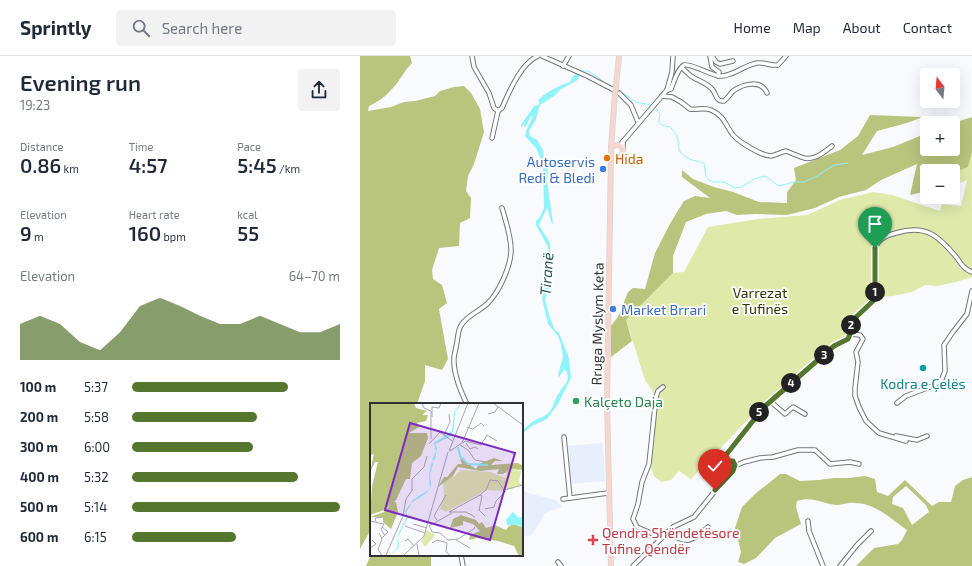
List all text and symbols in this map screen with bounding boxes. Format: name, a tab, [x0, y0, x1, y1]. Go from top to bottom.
search box	[116, 10, 396, 46]
text: Sprintly	[20, 16, 92, 39]
icon: search	[130, 17, 152, 39]
text: Search here	[162, 19, 242, 37]
text: Home	[734, 19, 771, 36]
text: Map	[793, 19, 821, 36]
text: About	[843, 19, 881, 36]
text: Contact	[903, 19, 952, 36]
north arrow	[920, 68, 960, 108]
map controls	[920, 68, 960, 204]
text: Evening run	[20, 69, 141, 95]
button: share	[298, 69, 340, 111]
text: 19:23	[20, 97, 50, 113]
button: +	[920, 116, 960, 156]
text: Distance	[20, 140, 63, 153]
text: Time	[129, 140, 153, 153]
text: Pace	[237, 140, 261, 153]
place label: Hida	[615, 150, 644, 167]
text: 0.86	[20, 153, 61, 177]
text: 4:57	[129, 153, 168, 177]
text: 5:45	[237, 153, 277, 177]
place label: Autoservis Redi & Bledi	[519, 153, 595, 186]
marker: Hida	[602, 153, 612, 163]
text: km	[61, 162, 79, 175]
text: /km	[277, 162, 300, 175]
marker: Autoservis Redi & Bledi	[598, 164, 608, 174]
button: −	[920, 164, 960, 204]
pin	[858, 207, 892, 248]
text: Elevation	[20, 208, 67, 221]
text: Heart rate	[129, 208, 180, 221]
text: kcal	[237, 208, 257, 221]
icon: arrive	[864, 213, 886, 235]
text: 9	[20, 221, 32, 245]
text: 160	[129, 221, 161, 245]
text: 55	[237, 221, 259, 245]
text: m	[32, 230, 44, 243]
text: bpm	[161, 230, 186, 243]
water label: Tiranë	[536, 252, 556, 296]
street label: Rruga Myslym Keta	[587, 262, 607, 386]
text: Elevation	[20, 268, 75, 284]
text: 64–70 m	[289, 268, 340, 284]
pin: 1	[865, 282, 885, 302]
park label: Varrezat e Tufinës	[732, 284, 788, 317]
text: 1	[873, 285, 877, 298]
place label: Market Brrari	[621, 301, 706, 318]
marker: Market Brrari	[608, 304, 618, 314]
pin: 2	[841, 315, 861, 335]
text: 2	[848, 318, 854, 331]
pin: 3	[814, 345, 834, 365]
text: 3	[821, 348, 827, 361]
marker: Kodra e Çelës	[918, 363, 928, 373]
pin: 4	[781, 373, 801, 393]
place label: Kodra e Çelës	[880, 375, 966, 393]
text: 4	[787, 376, 795, 389]
text: 100 m	[20, 379, 56, 395]
text: 5:37	[84, 379, 108, 395]
place label: Kalçeto Daja	[584, 393, 663, 411]
marker: Kalçeto Daja	[571, 396, 581, 406]
pin: 5	[749, 402, 769, 422]
inset map	[370, 403, 523, 556]
text: 5	[756, 405, 762, 418]
text: 200 m	[20, 409, 58, 425]
text: 5:58	[84, 409, 109, 425]
text: 300 m	[20, 439, 58, 455]
text: 6:00	[84, 439, 110, 455]
pin	[698, 449, 732, 490]
icon: check	[704, 455, 726, 477]
text: 400 m	[20, 469, 59, 485]
text: 5:32	[84, 469, 109, 485]
text: 500 m	[20, 499, 58, 515]
text: 5:14	[84, 499, 107, 515]
place label: Qendra Shëndetësore Tufine Qendër	[602, 524, 740, 557]
text: 600 m	[20, 529, 58, 545]
text: 6:15	[84, 529, 107, 545]
marker: Qendra Shëndetësore Tufine Qendër	[587, 534, 599, 546]

